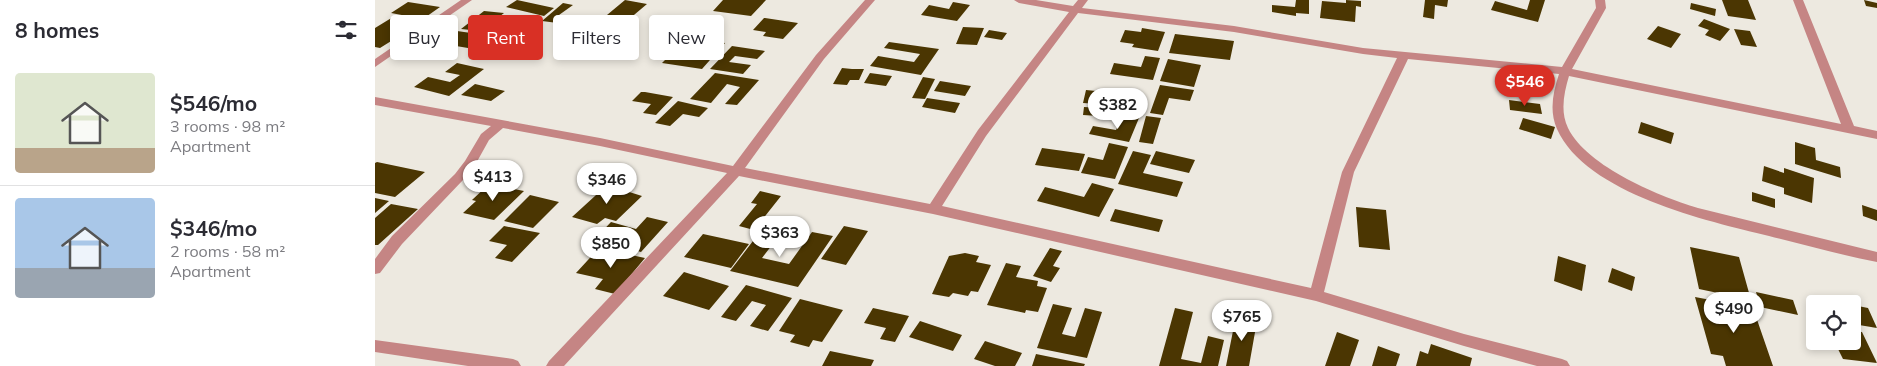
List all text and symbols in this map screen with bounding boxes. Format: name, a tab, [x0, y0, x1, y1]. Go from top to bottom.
chip: Buy	[390, 15, 458, 60]
chip: Rent	[468, 15, 543, 60]
chip: Filters	[553, 15, 639, 60]
chip: New	[649, 15, 724, 60]
icon: filters	[332, 16, 360, 44]
text: 8 homes	[15, 17, 99, 43]
pin: $546	[1495, 64, 1555, 107]
text: $546	[1506, 71, 1544, 91]
pin: $382	[1088, 88, 1148, 130]
text: $546/mo	[170, 90, 257, 116]
icon: home	[55, 93, 115, 153]
text: $382	[1099, 94, 1137, 114]
text: 3 rooms · 98 m²	[170, 116, 285, 136]
text: Apartment	[170, 136, 251, 156]
pin: $413	[463, 160, 523, 202]
pin: $346	[577, 162, 637, 205]
text: $413	[474, 166, 512, 186]
text: $346	[588, 169, 626, 189]
text: $346/mo	[170, 215, 257, 241]
pin: $363	[750, 216, 810, 258]
icon: home	[55, 218, 115, 278]
text: $363	[761, 222, 799, 242]
pin: $850	[581, 226, 641, 269]
text: $850	[592, 233, 630, 253]
text: 2 rooms · 58 m²	[170, 241, 285, 261]
text: Apartment	[170, 261, 251, 281]
pin: $490	[1704, 292, 1764, 334]
map controls	[1806, 295, 1861, 350]
button: locate	[1806, 295, 1861, 350]
text: $490	[1715, 298, 1753, 318]
pin: $765	[1212, 300, 1272, 342]
text: $765	[1223, 306, 1261, 326]

